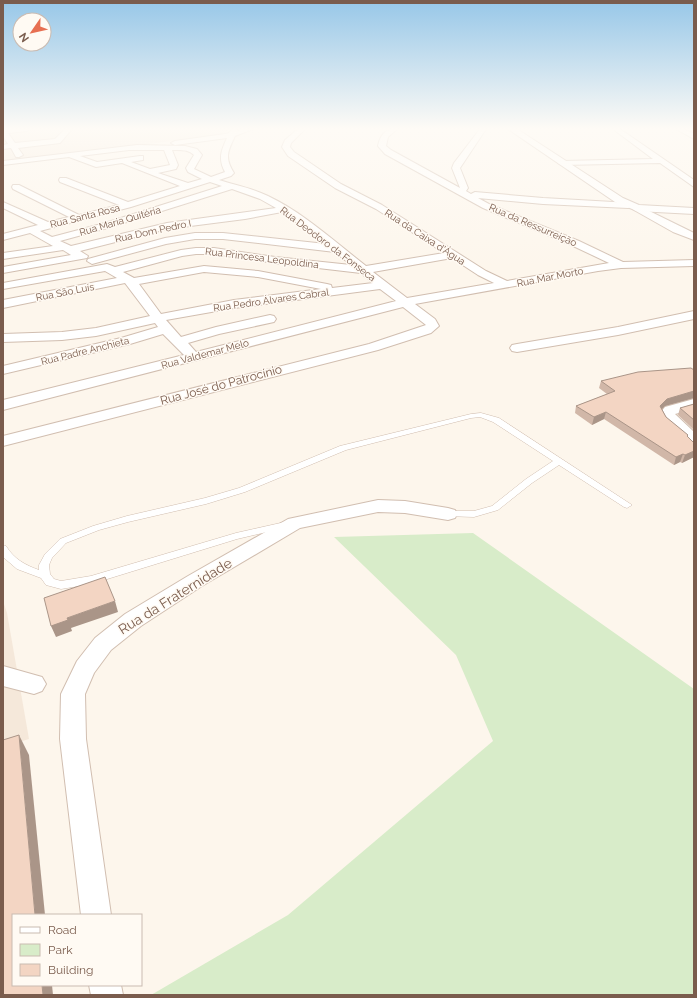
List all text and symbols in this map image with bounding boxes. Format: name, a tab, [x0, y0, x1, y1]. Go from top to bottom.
north arrow	[12, 12, 52, 52]
text: N	[16, 30, 32, 44]
street label: Rua Santa Rosa	[49, 202, 121, 230]
street label: Rua da Ressurreição	[487, 202, 579, 248]
street label: Rua Maria Quitéria	[78, 204, 162, 238]
street label: Rua Deodoro da Fonseca	[278, 205, 378, 283]
street label: Rua da Caixa d'Água	[383, 207, 467, 267]
street label: Rua Dom Pedro I	[114, 218, 192, 244]
street label: Rua Princesa Leopoldina	[205, 246, 319, 270]
street label: Rua Mar Morto	[516, 265, 584, 289]
street label: Rua São Luís	[35, 281, 95, 303]
street label: Rua Pedro Álvares Cabral	[212, 286, 330, 314]
street label: Rua Padre Anchieta	[40, 335, 130, 367]
street label: Rua Valdemar Melo	[160, 337, 250, 371]
street label: Rua José do Patrocínio	[159, 362, 283, 408]
street label: Rua da Fraternidade	[115, 555, 235, 637]
legend	[12, 914, 142, 986]
text: Road	[48, 923, 77, 937]
text: Park	[48, 943, 73, 957]
text: Building	[48, 963, 94, 977]

